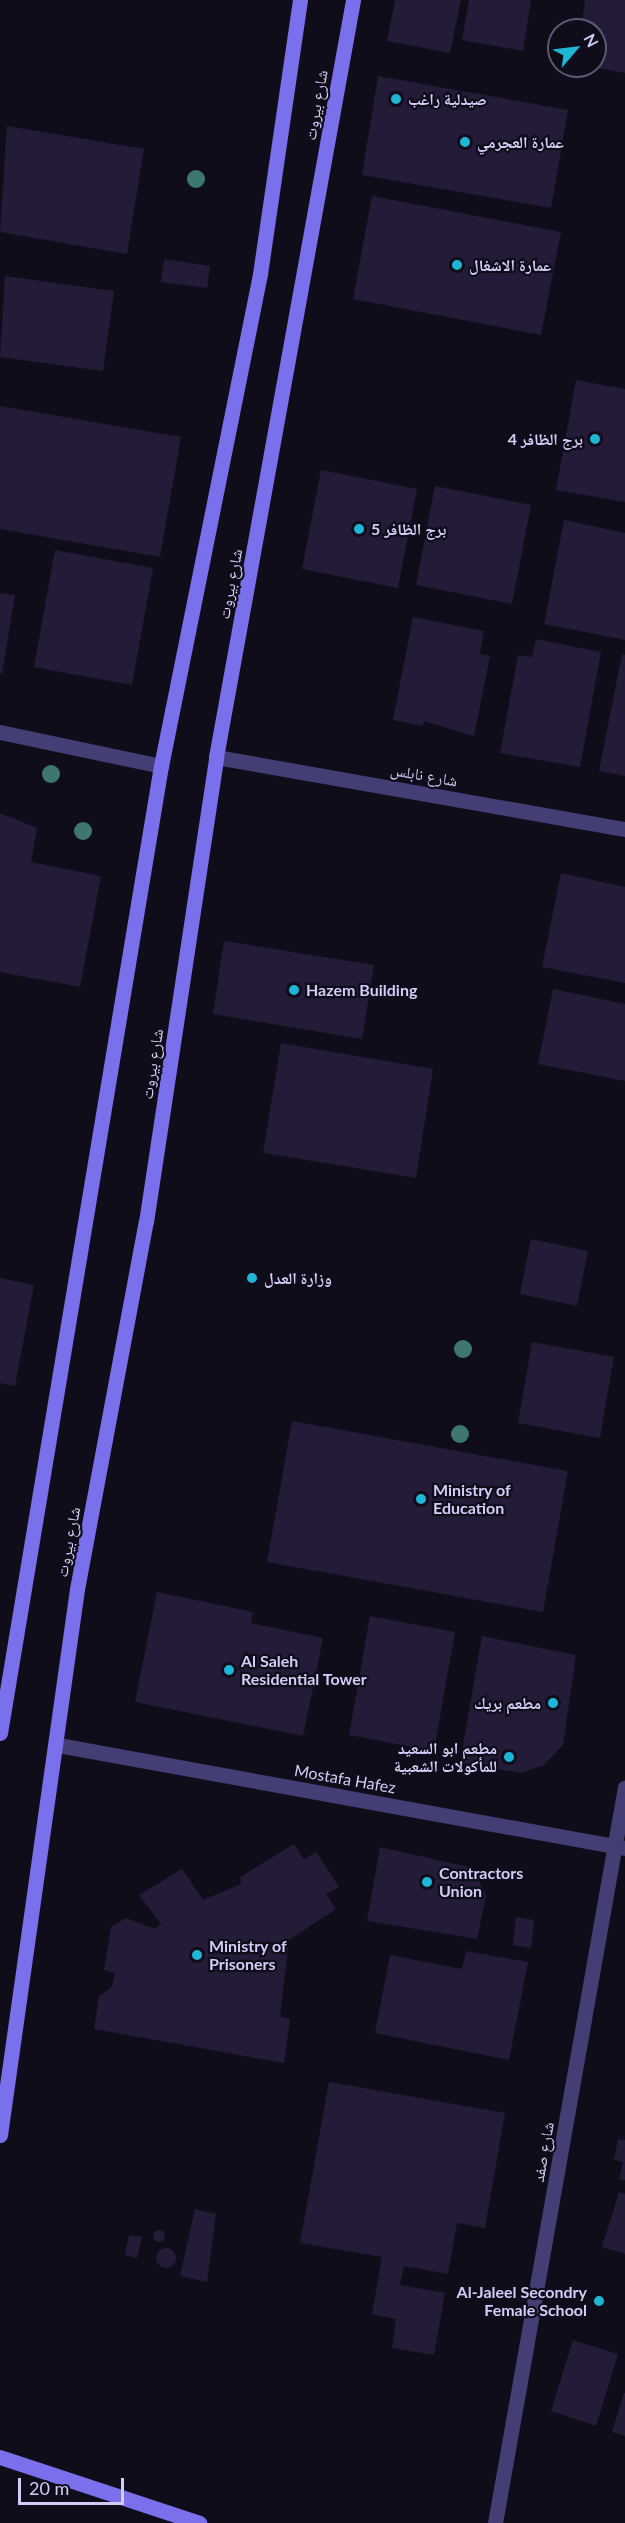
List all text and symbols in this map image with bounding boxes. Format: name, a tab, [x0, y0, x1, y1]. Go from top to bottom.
north arrow	[547, 18, 607, 78]
text: N	[580, 30, 603, 50]
street label: شارع بيروت	[300, 68, 332, 142]
place label: صيدلية راغب	[408, 89, 487, 109]
marker: صيدلية راغب	[389, 92, 403, 106]
place label: عمارة العجرمي	[477, 132, 564, 152]
marker: عمارة العجرمي	[458, 135, 472, 149]
place label: عمارة الاشغال	[469, 255, 551, 275]
marker: عمارة الاشغال	[450, 258, 464, 272]
place label: برج الظافر 4	[508, 429, 583, 449]
marker: برج الظافر 4	[588, 432, 602, 446]
place label: برج الظافر 5	[371, 519, 446, 539]
marker: برج الظافر 5	[352, 522, 366, 536]
street label: شارع بيروت	[214, 547, 246, 621]
street label: شارع نابلس	[389, 760, 459, 790]
place label: Hazem Building	[306, 980, 417, 1000]
marker: Hazem Building	[287, 983, 301, 997]
street label: شارع بيروت	[137, 1027, 167, 1101]
place label: وزارة العدل	[264, 1268, 332, 1288]
marker: وزارة العدل	[245, 1271, 259, 1285]
place label: Ministry of Education	[433, 1480, 511, 1518]
marker: Ministry of Education	[414, 1492, 428, 1506]
street label: شارع بيروت	[52, 1505, 84, 1579]
place label: Al Saleh Residential Tower	[241, 1651, 367, 1689]
marker: Al Saleh Residential Tower	[222, 1663, 236, 1677]
place label: مطعم بريك	[474, 1693, 541, 1713]
marker: مطعم بريك	[546, 1696, 560, 1710]
place label: مطعم ابو السعيد للمأكولات الشعبية	[394, 1738, 497, 1776]
marker: مطعم ابو السعيد للمأكولات الشعبية	[502, 1750, 516, 1764]
street label: Mostafa Hafez	[293, 1761, 397, 1797]
place label: Contractors Union	[439, 1863, 523, 1901]
marker: Contractors Union	[420, 1875, 434, 1889]
place label: Ministry of Prisoners	[209, 1936, 287, 1974]
marker: Ministry of Prisoners	[190, 1948, 204, 1962]
street label: شارع صفد	[528, 2120, 558, 2184]
place label: Al-Jaleel Secondry Female School	[457, 2282, 587, 2320]
marker: Al-Jaleel Secondry Female School	[592, 2294, 606, 2308]
scale bar	[21, 2466, 128, 2504]
text: 20 m	[29, 2477, 69, 2499]

